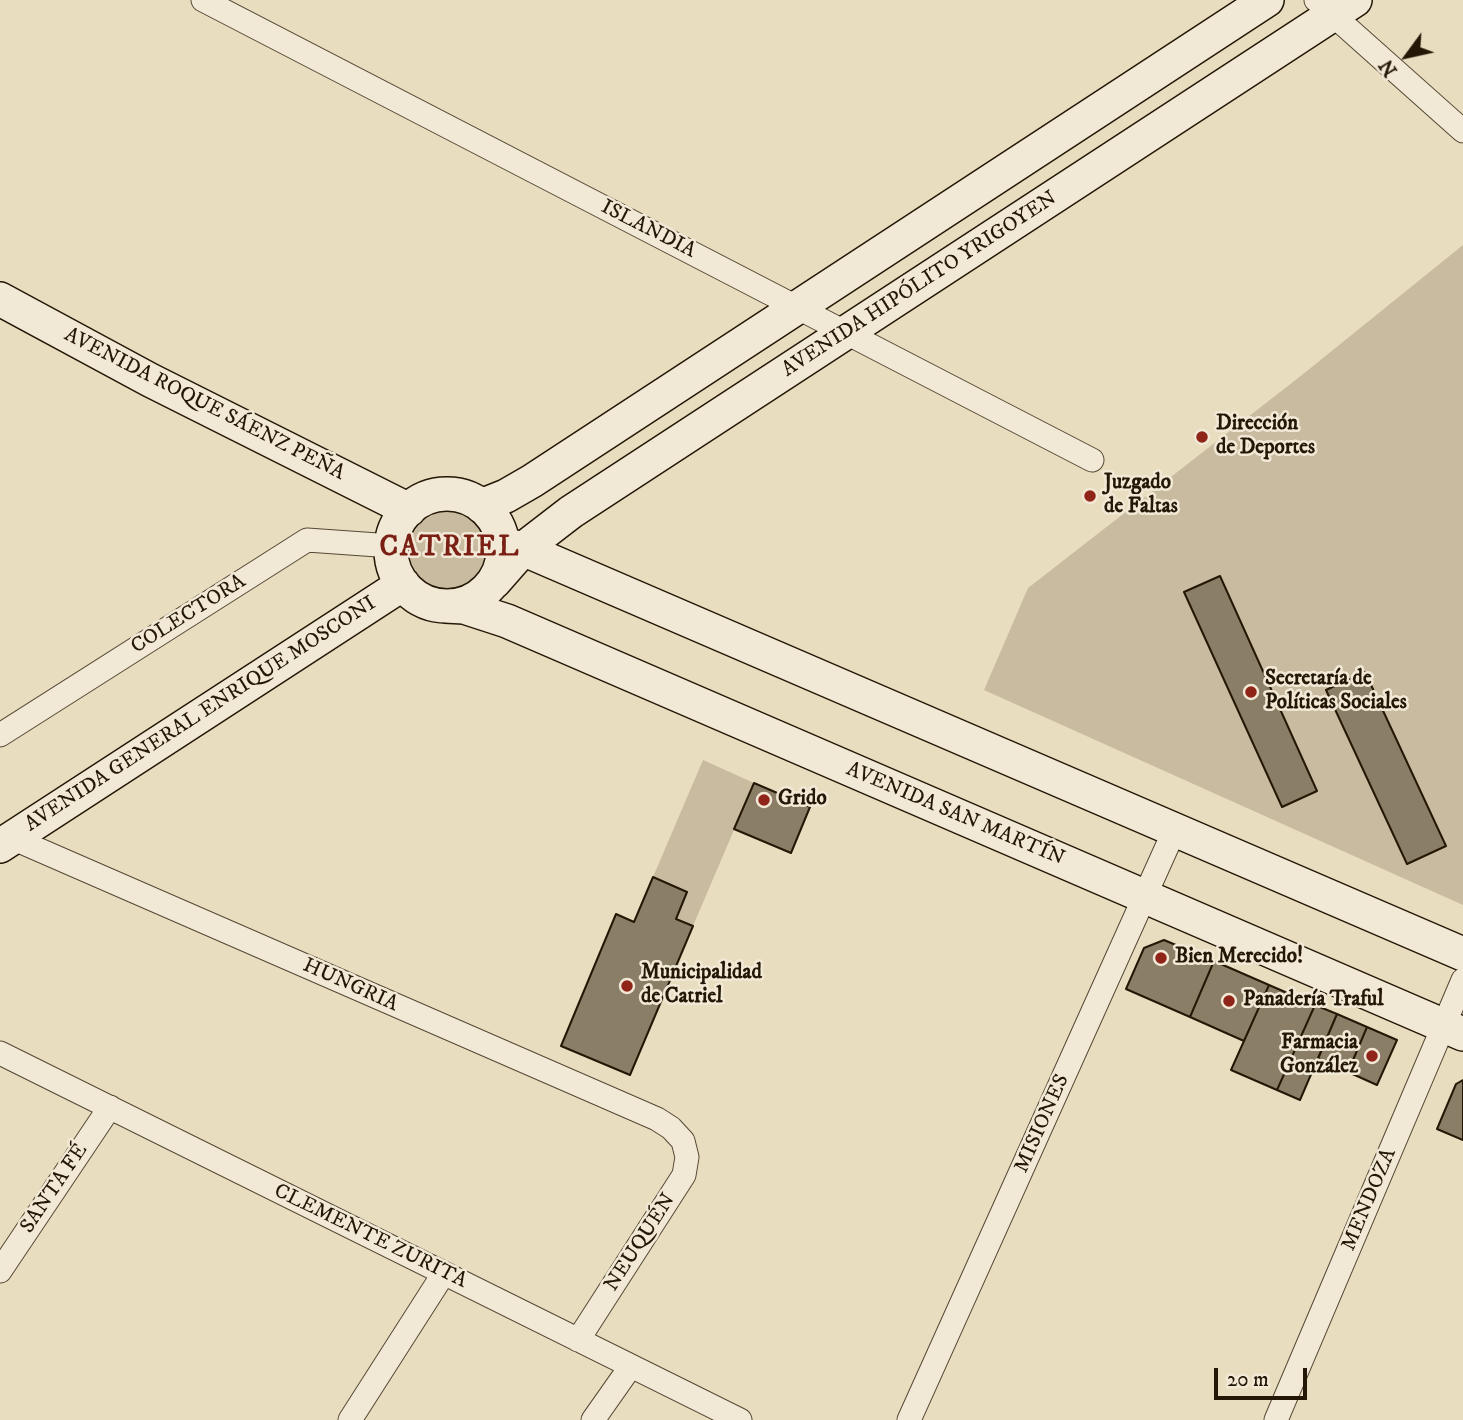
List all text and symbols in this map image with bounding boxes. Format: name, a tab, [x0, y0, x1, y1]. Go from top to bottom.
north arrow	[1372, 21, 1442, 91]
text: N	[1375, 55, 1403, 81]
street label: AVENIDA HIPÓLITO YRIGOYEN	[778, 187, 1062, 383]
street label: ISLANDIA	[596, 195, 700, 265]
street label: AVENIDA ROQUE SÁENZ PEÑA	[59, 323, 349, 487]
place label: Dirección de Deportes	[1216, 412, 1315, 462]
marker: Dirección de Deportes	[1194, 429, 1210, 445]
place label: Juzgado de Faltas	[1104, 471, 1178, 521]
marker: Juzgado de Faltas	[1082, 488, 1098, 504]
district label: CATRIEL	[380, 532, 520, 566]
street label: COLECTORA	[127, 570, 251, 660]
street label: AVENIDA GENERAL ENRIQUE MOSCONI	[21, 592, 381, 838]
place label: Secretaría de Políticas Sociales	[1265, 667, 1407, 717]
marker: Secretaría de Políticas Sociales	[1243, 684, 1259, 700]
street label: AVENIDA SAN MARTÍN	[842, 758, 1068, 872]
place label: Grido	[778, 787, 827, 813]
marker: Grido	[756, 792, 772, 808]
place label: Bien Merecido!	[1175, 945, 1303, 971]
marker: Bien Merecido!	[1153, 950, 1169, 966]
street label: HUNGRIA	[298, 954, 402, 1018]
place label: Municipalidad de Catriel	[641, 961, 762, 1011]
marker: Municipalidad de Catriel	[619, 978, 635, 994]
place label: Panadería Traful	[1243, 988, 1383, 1014]
marker: Panadería Traful	[1221, 993, 1237, 1009]
place label: Farmacia González	[1280, 1031, 1358, 1081]
marker: Farmacia González	[1364, 1048, 1380, 1064]
street label: MISIONES	[1010, 1071, 1076, 1177]
street label: SANTA FÉ	[16, 1139, 94, 1239]
street label: MENDOZA	[1337, 1145, 1403, 1255]
street label: CLEMENTE ZURITA	[269, 1179, 471, 1295]
street label: NEUQUÉN	[600, 1189, 682, 1297]
scale bar	[1218, 1354, 1311, 1398]
text: 20 m	[1227, 1367, 1269, 1393]

